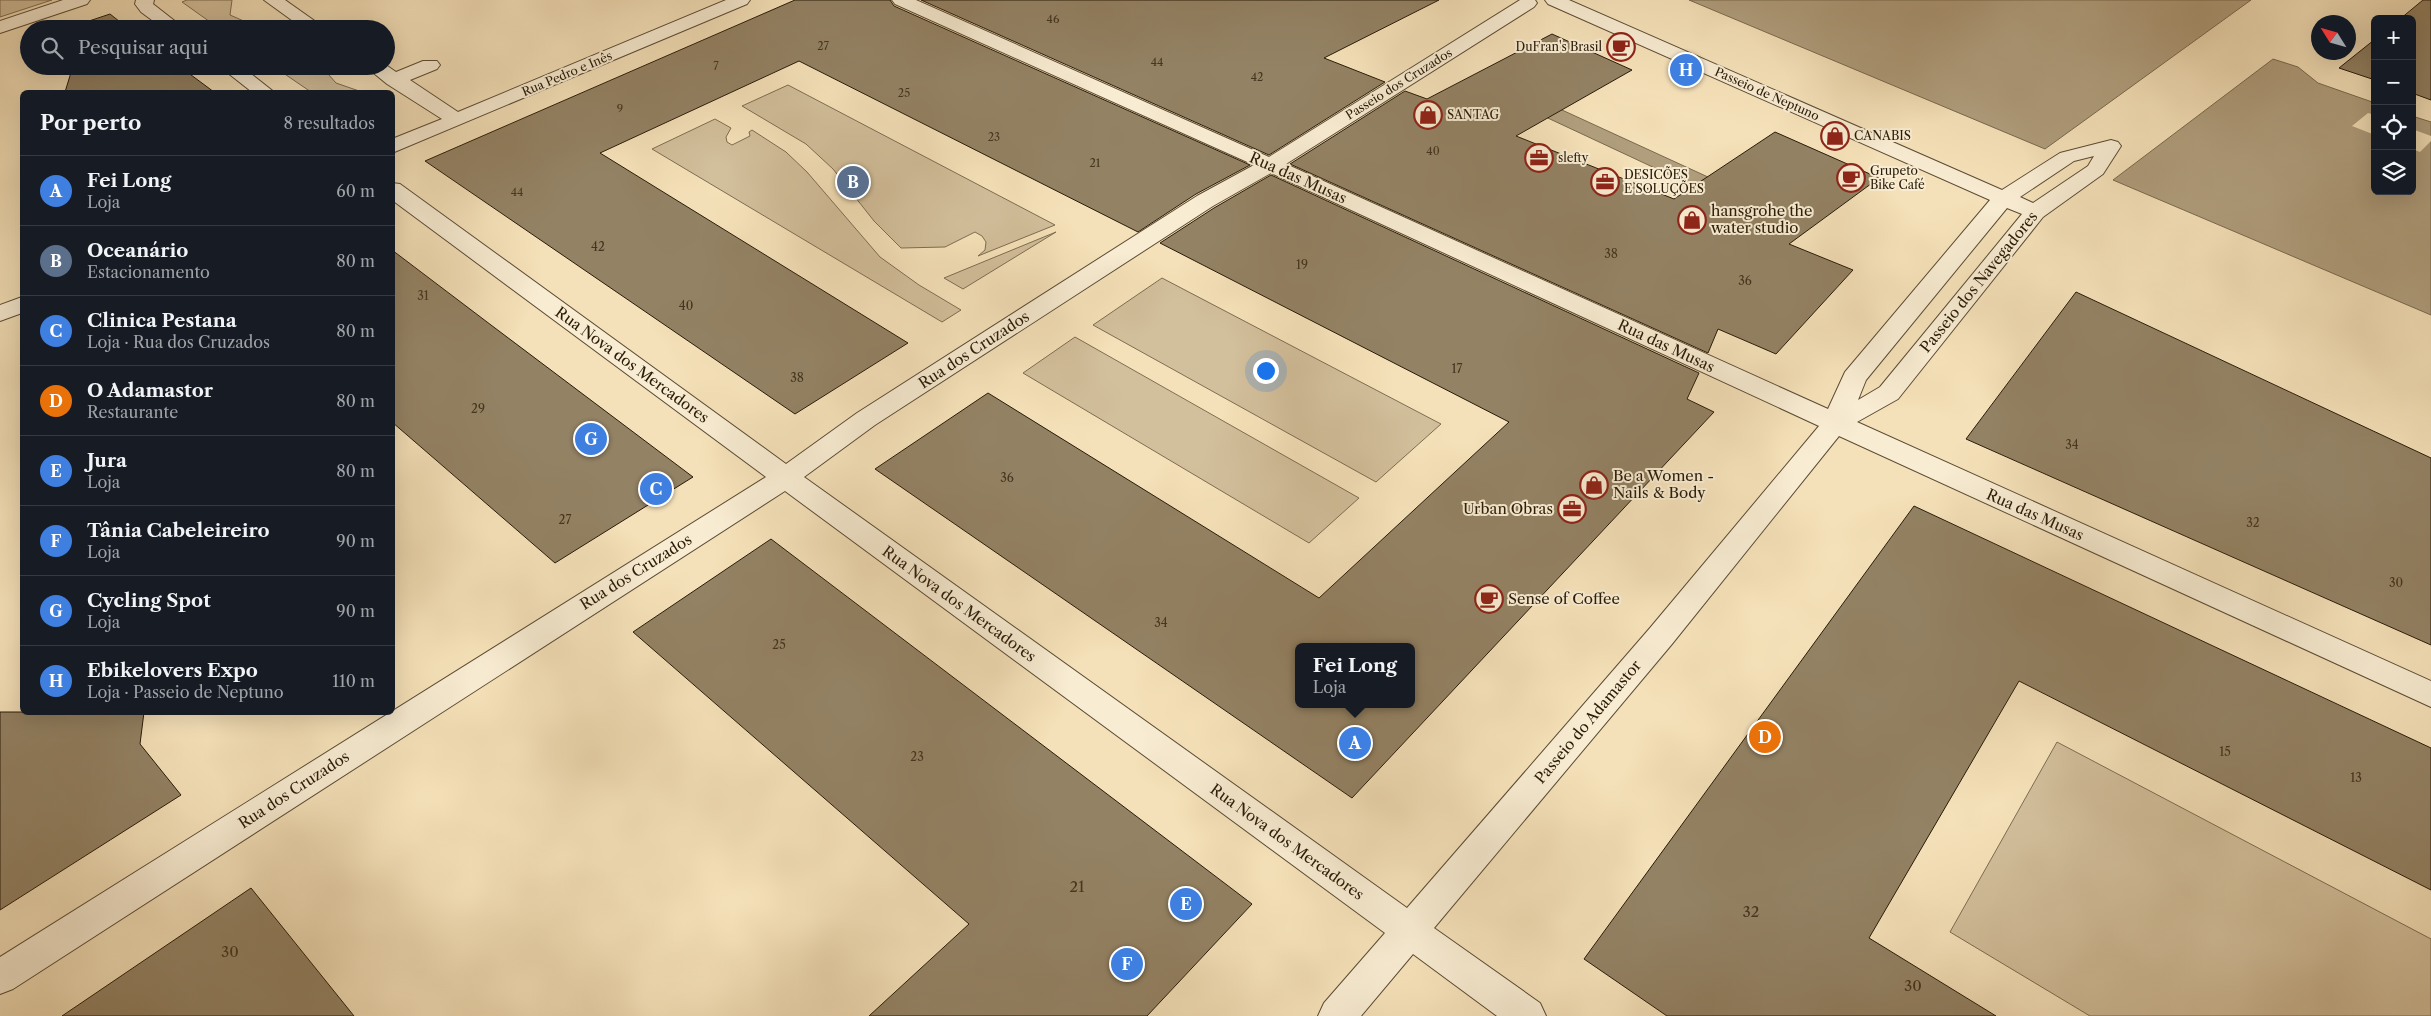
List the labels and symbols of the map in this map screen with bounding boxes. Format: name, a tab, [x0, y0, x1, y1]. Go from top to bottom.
house number: 46	[1047, 12, 1060, 26]
north arrow	[2311, 15, 2356, 60]
cafe icon: DuFran's Brasil	[1606, 32, 1636, 62]
house number: 27	[817, 39, 829, 53]
place label: DuFran's Brasil	[1515, 39, 1602, 54]
street label: Passeio dos Cruzados	[1343, 45, 1455, 122]
street label: Rua Pedro e Inês	[519, 48, 614, 99]
pin: H	[1670, 51, 1702, 89]
house number: 44	[1151, 55, 1163, 69]
house number: 7	[713, 59, 719, 73]
street label: Passeio de Neptuno	[1713, 64, 1822, 123]
house number: 42	[1251, 70, 1263, 84]
house number: 25	[898, 86, 910, 100]
shop icon: SANTAG	[1413, 100, 1443, 130]
house number: 9	[617, 102, 623, 116]
place label: SANTAG	[1447, 107, 1499, 122]
shop icon: CANABIS	[1820, 121, 1850, 151]
place label: CANABIS	[1854, 128, 1911, 143]
house number: 23	[988, 130, 1000, 144]
office icon: slefty	[1524, 143, 1554, 173]
house number: 40	[1426, 144, 1440, 158]
street label: Rua das Musas	[1247, 148, 1350, 208]
place label: slefty	[1558, 150, 1589, 165]
house number: 21	[1090, 156, 1101, 170]
pin: B	[837, 163, 869, 201]
cafe icon: Grupeto Bike Café	[1836, 163, 1866, 193]
place label: Grupeto Bike Café	[1870, 163, 1925, 192]
place label: DESICÕES E SOLUÇÕES	[1624, 166, 1704, 196]
office icon: DESICÕES E SOLUÇÕES	[1590, 167, 1620, 197]
house number: 44	[511, 185, 523, 199]
place label: hansgrohe the water studio	[1710, 201, 1812, 237]
shop icon: hansgrohe the water studio	[1677, 205, 1707, 235]
street label: Passeio dos Navegadores	[1916, 207, 2042, 356]
house number: 42	[591, 239, 605, 254]
house number: 38	[1604, 246, 1618, 261]
house number: 19	[1296, 257, 1308, 272]
house number: 36	[1738, 273, 1752, 288]
house number: 31	[417, 288, 429, 303]
house number: 40	[679, 298, 693, 313]
street label: Rua Nova dos Mercadores	[552, 302, 713, 427]
street label: Rua dos Cruzados	[915, 307, 1033, 393]
street label: Rua das Musas	[1615, 315, 1718, 376]
your location	[1253, 358, 1279, 384]
house number: 17	[1452, 361, 1463, 376]
house number: 38	[790, 370, 804, 385]
house number: 29	[471, 401, 485, 416]
pin: G	[575, 420, 607, 458]
house number: 34	[2065, 437, 2079, 452]
place label: Be a Women - Nails & Body	[1613, 466, 1714, 502]
pin: C	[640, 470, 672, 508]
house number: 36	[1000, 470, 1014, 485]
shop icon: Be a Women - Nails & Body	[1579, 470, 1609, 500]
street label: Rua das Musas	[1984, 485, 2087, 545]
office icon: Urban Obras	[1557, 494, 1587, 524]
place label: Urban Obras	[1463, 499, 1553, 518]
house number: 27	[559, 512, 571, 527]
house number: 32	[2246, 515, 2260, 530]
street label: Rua dos Cruzados	[576, 529, 695, 614]
street label: Rua Nova dos Mercadores	[879, 541, 1040, 666]
house number: 30	[2389, 575, 2403, 590]
cafe icon: Sense of Coffee	[1474, 584, 1504, 614]
place label: Sense of Coffee	[1508, 589, 1620, 608]
house number: 34	[1154, 615, 1168, 630]
house number: 25	[772, 637, 786, 652]
street label: Passeio do Adamastor	[1530, 655, 1645, 787]
pin: D	[1749, 718, 1781, 756]
pin: A	[1339, 724, 1371, 762]
house number: 15	[2219, 744, 2231, 759]
street label: Rua dos Cruzados	[235, 747, 353, 833]
house number: 23	[910, 749, 924, 764]
house number: 13	[2350, 770, 2362, 785]
street label: Rua Nova dos Mercadores	[1207, 779, 1368, 904]
house number: 21	[1070, 877, 1085, 896]
pin: E	[1170, 885, 1202, 923]
house number: 32	[1743, 902, 1759, 921]
house number: 30	[221, 942, 239, 961]
pin: F	[1111, 945, 1143, 983]
house number: 30	[1904, 976, 1922, 995]

